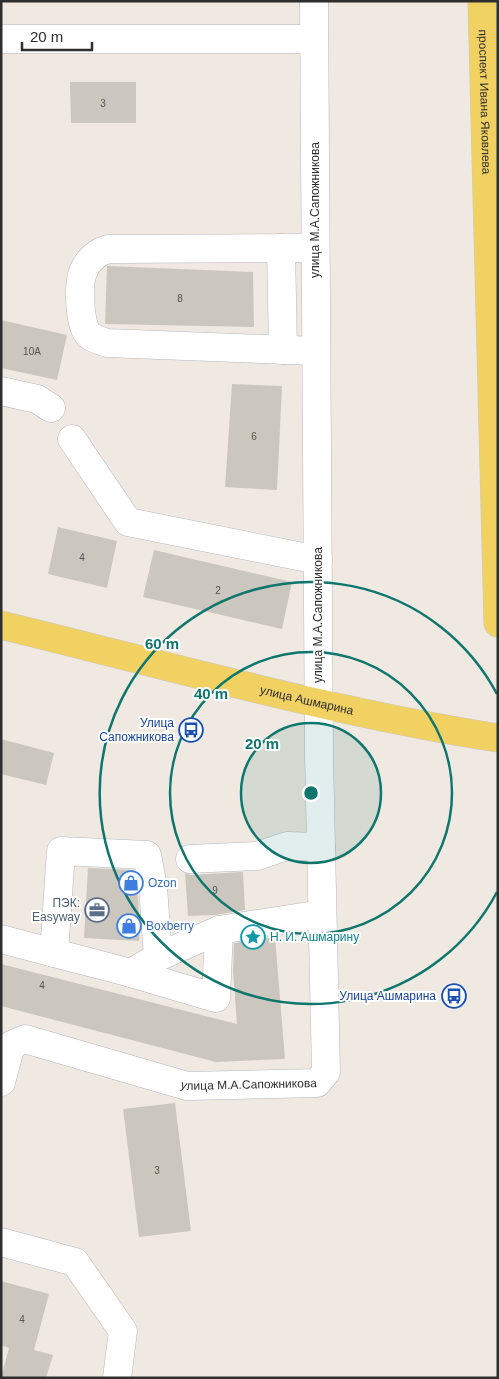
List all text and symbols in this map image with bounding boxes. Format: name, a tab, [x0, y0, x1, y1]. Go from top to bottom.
scale bar	[22, 20, 92, 52]
text: 20 m	[30, 28, 63, 45]
street label: проспект Ивана Яковлева	[476, 29, 493, 175]
house number: 3	[100, 98, 106, 109]
street label: улица М.А.Сапожникова	[308, 142, 322, 278]
house number: 8	[177, 293, 183, 304]
house number: 10А	[23, 346, 41, 357]
house number: 6	[251, 431, 257, 442]
street label: улица М.А.Сапожникова	[311, 547, 325, 683]
house number: 4	[79, 552, 85, 563]
house number: 2	[215, 585, 221, 596]
text: 60 m	[145, 635, 179, 652]
street label: улица Ашмарина	[259, 683, 355, 718]
text: 40 m	[194, 685, 228, 702]
place label: Улица Сапожникова	[99, 716, 174, 744]
bus stop icon: Улица Сапожникова	[178, 717, 204, 743]
text: 20 m	[245, 735, 279, 752]
centre of rings	[302, 784, 320, 802]
shop icon: Ozon	[118, 870, 144, 896]
place label: Ozon	[148, 876, 177, 890]
house number: 9	[212, 885, 218, 896]
place label: ПЭК: Easyway	[32, 896, 80, 924]
office icon: ПЭК: Easyway	[84, 897, 110, 923]
shop icon: Boxberry	[116, 913, 142, 939]
place label: Boxberry	[146, 919, 194, 933]
place icon: Н. И. Ашмарину	[240, 924, 266, 950]
place label: Н. И. Ашмарину	[270, 930, 359, 944]
house number: 4	[39, 980, 45, 991]
bus stop icon: Улица Ашмарина	[441, 983, 467, 1009]
place label: Улица Ашмарина	[339, 989, 436, 1003]
street label: улица М.А.Сапожникова	[179, 1076, 317, 1093]
house number: 3	[154, 1165, 160, 1176]
house number: 4	[19, 1314, 25, 1325]

